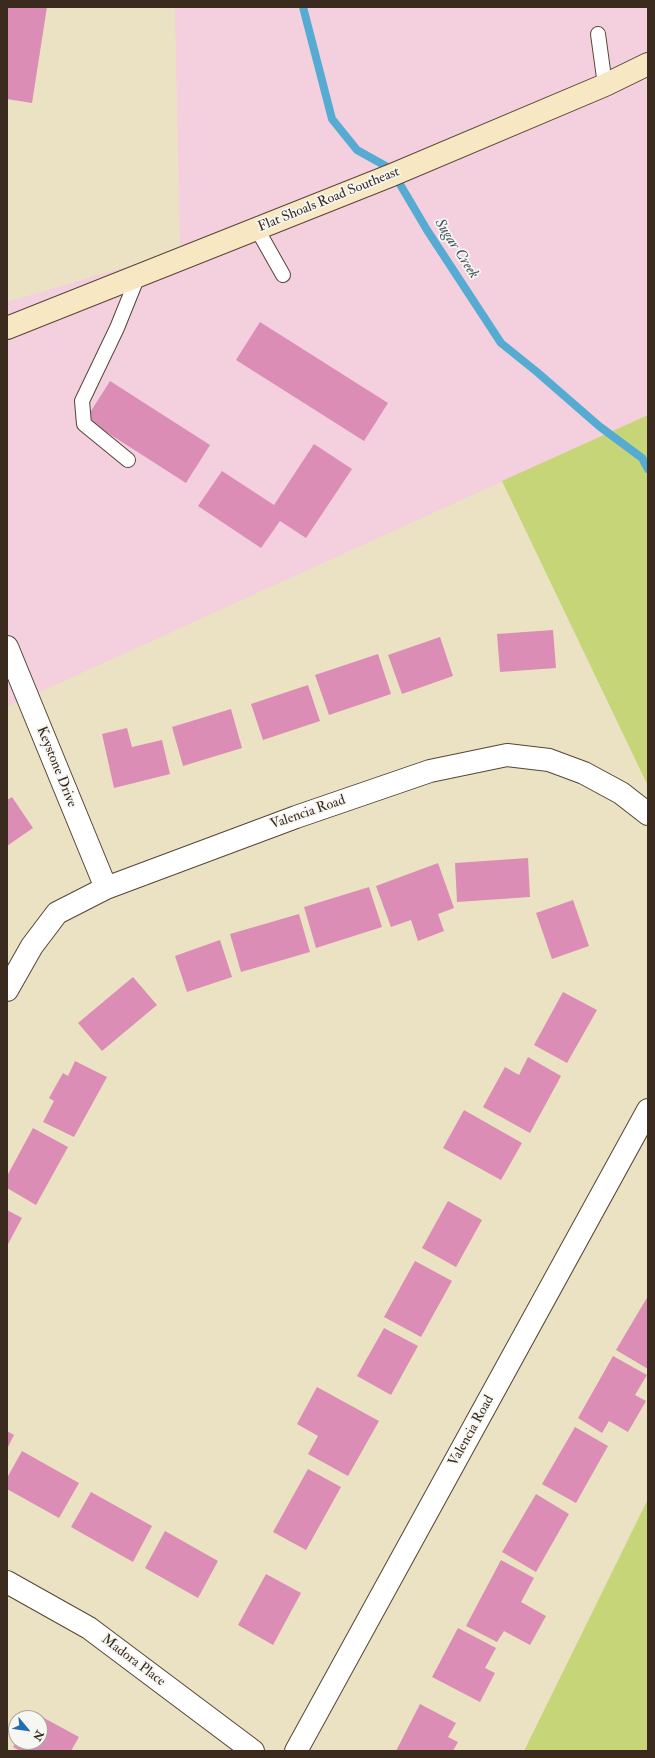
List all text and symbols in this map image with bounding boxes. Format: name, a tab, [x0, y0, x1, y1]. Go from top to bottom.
street label: Flat Shoals Road Southeast	[256, 164, 402, 236]
water label: Sugar Creek	[430, 216, 482, 282]
street label: Keystone Drive	[32, 724, 80, 810]
street label: Valencia Road	[268, 792, 348, 834]
street label: Valencia Road	[446, 1393, 498, 1469]
street label: Madora Place	[98, 1631, 168, 1691]
north arrow	[8, 1710, 48, 1750]
text: N	[30, 1728, 46, 1743]

